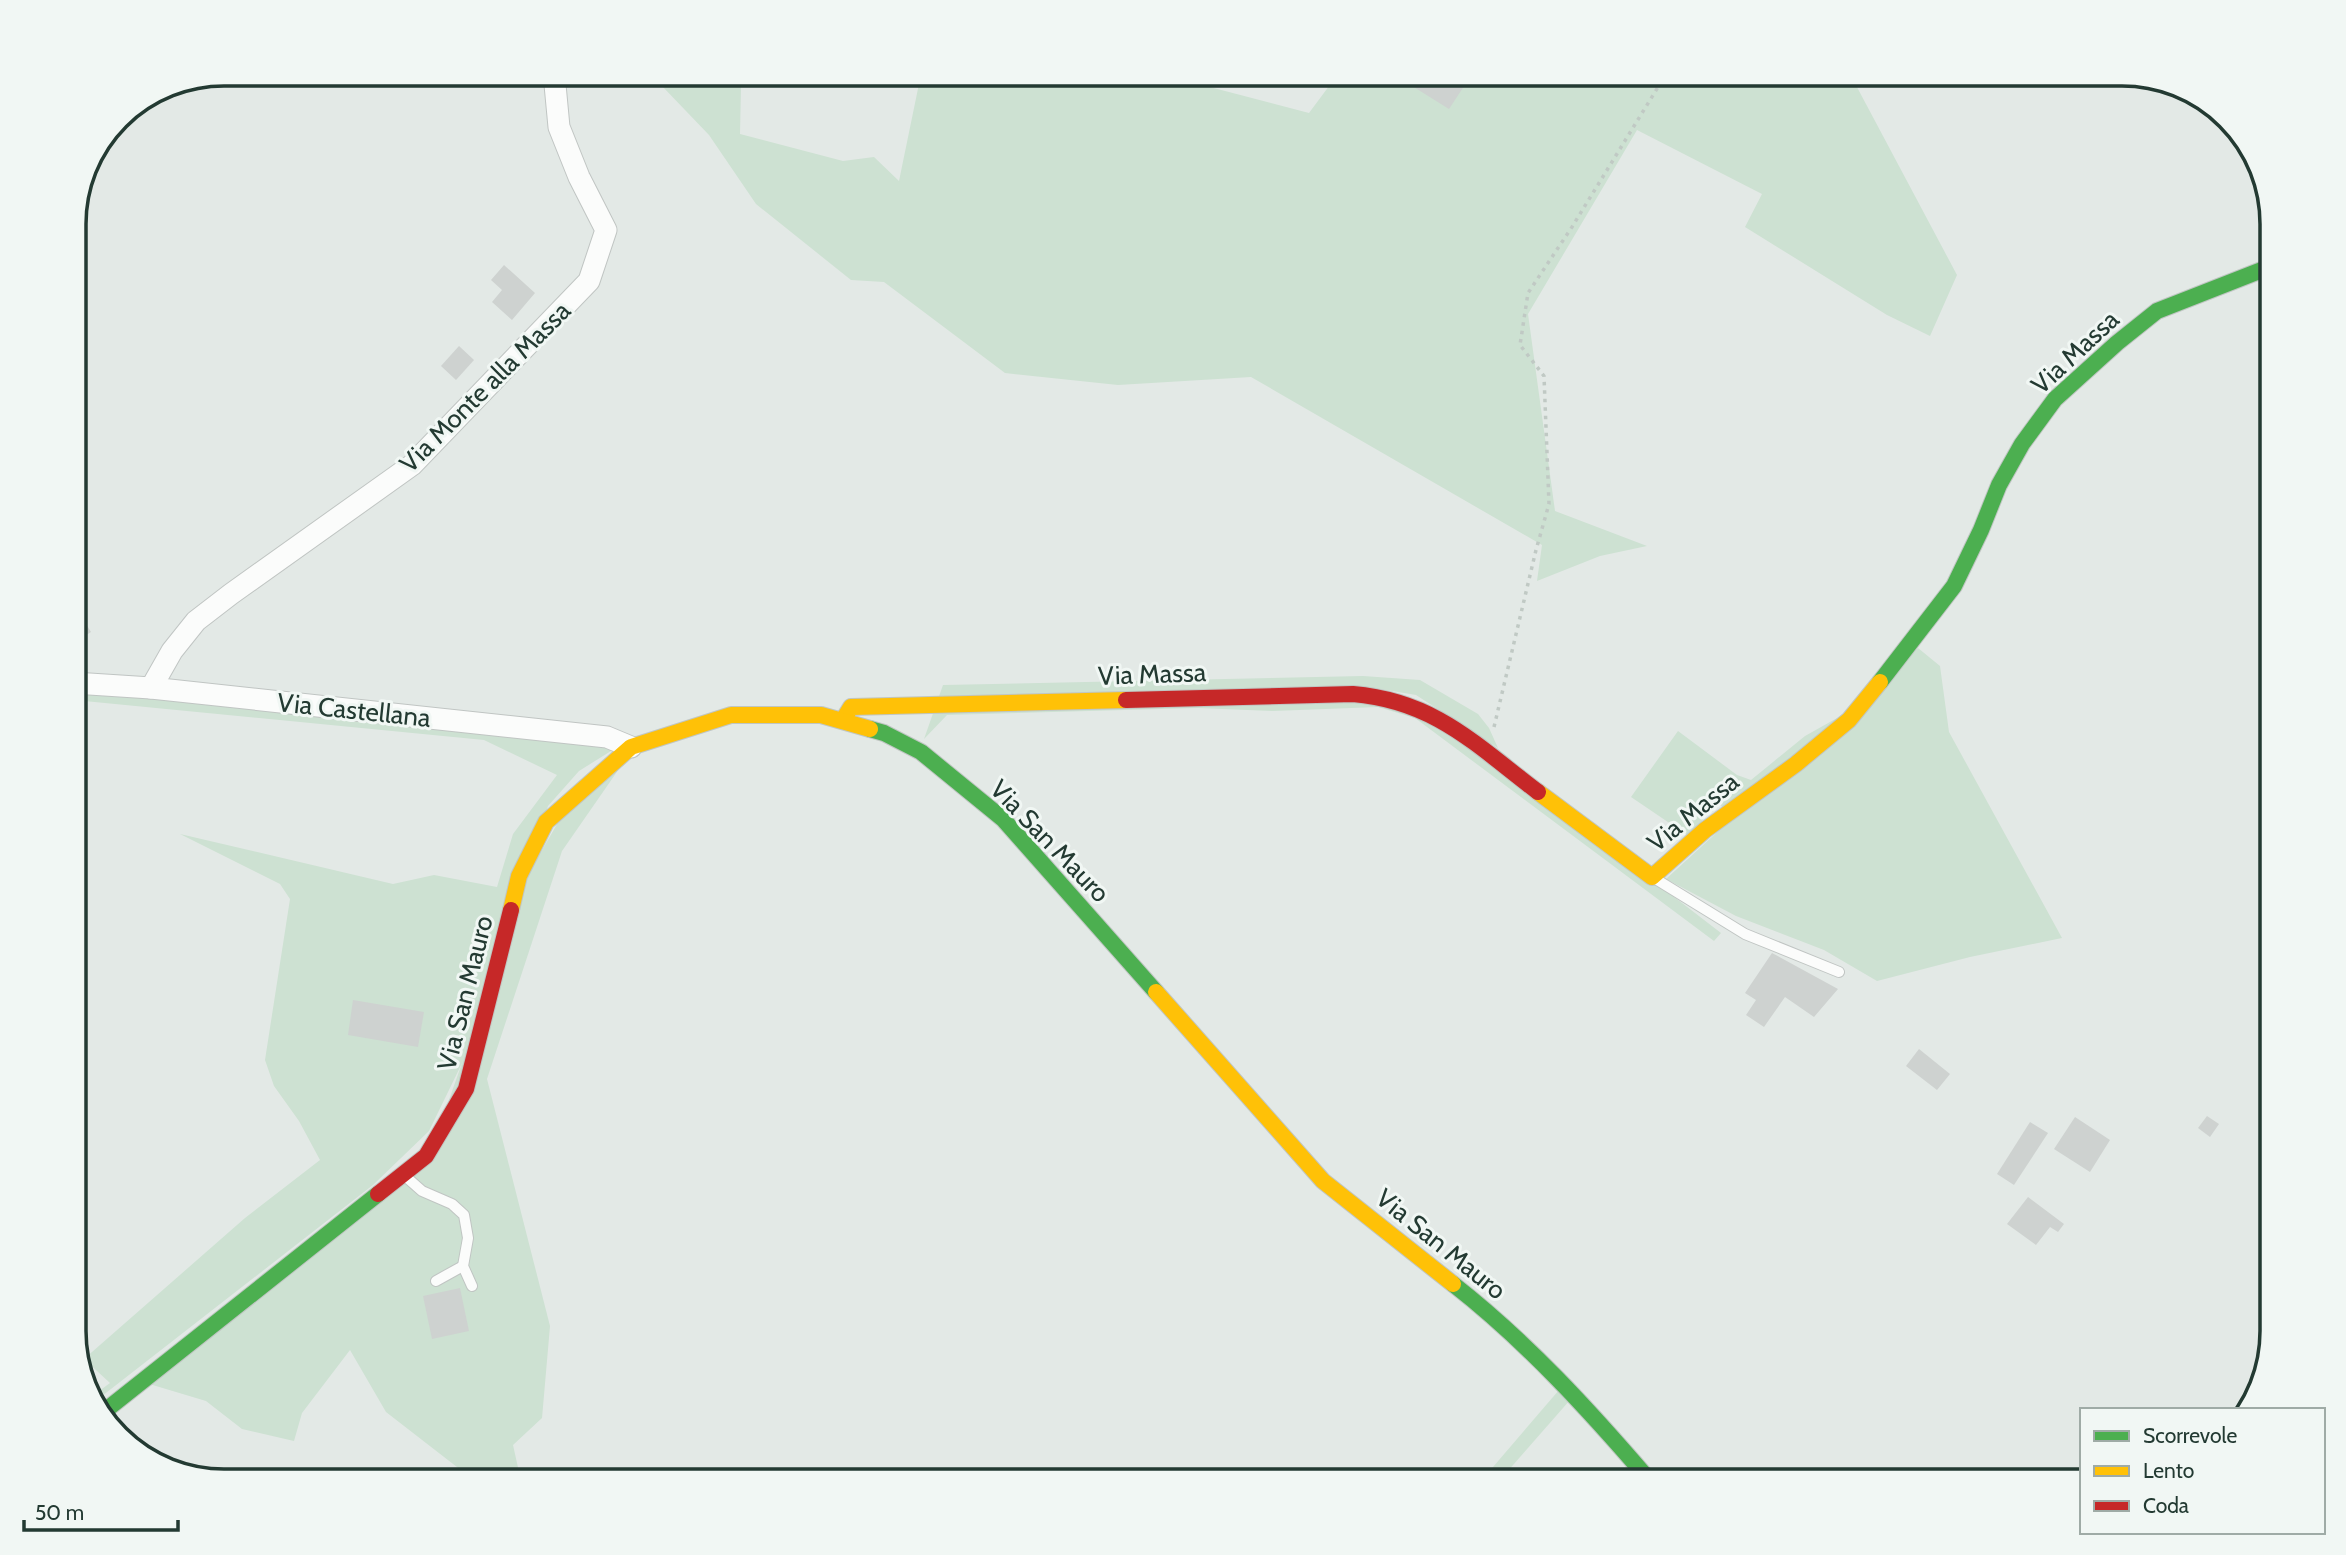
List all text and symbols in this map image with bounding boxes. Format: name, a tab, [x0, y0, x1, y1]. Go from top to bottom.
street label: Via Monte alla Massa	[393, 294, 578, 479]
street label: Via Massa	[2024, 303, 2126, 401]
street label: Via Massa	[1097, 656, 1207, 692]
street label: Via Castellana	[276, 686, 433, 734]
street label: Via Massa	[1641, 765, 1746, 859]
street label: Via San Mauro	[984, 773, 1116, 909]
street label: Via San Mauro	[430, 912, 500, 1074]
street label: Via San Mauro	[1369, 1182, 1513, 1306]
legend	[2080, 1408, 2325, 1534]
text: Scorrevole	[2143, 1423, 2237, 1448]
text: Lento	[2143, 1458, 2194, 1483]
scale bar	[24, 1488, 178, 1532]
text: Coda	[2143, 1493, 2189, 1518]
text: 50 m	[35, 1500, 84, 1525]

